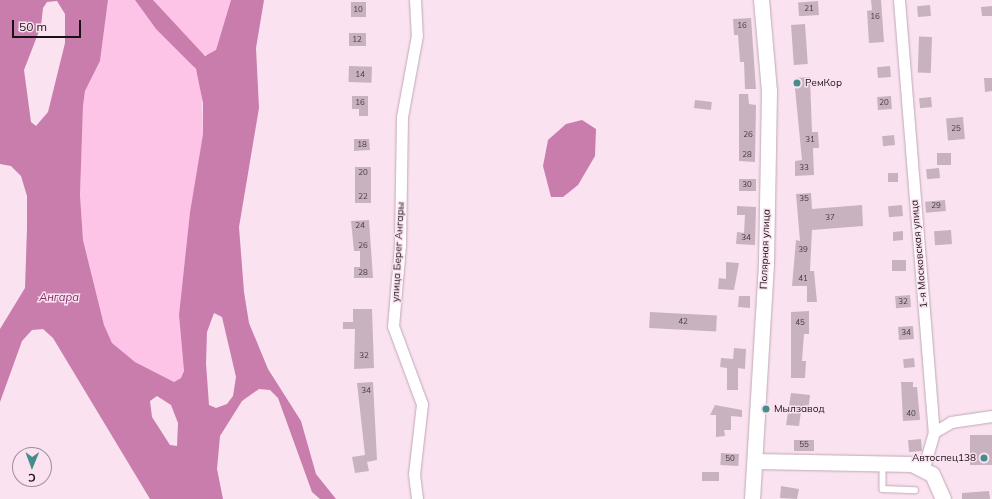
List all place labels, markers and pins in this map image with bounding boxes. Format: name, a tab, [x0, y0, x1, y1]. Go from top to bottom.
place label: РемКор	[805, 77, 842, 89]
marker: РемКор	[792, 78, 802, 88]
place label: Мылзавод	[774, 403, 825, 415]
marker: Мылзавод	[761, 404, 771, 414]
place label: Автоспец138	[912, 452, 976, 464]
marker: Автоспец138	[979, 453, 989, 463]

